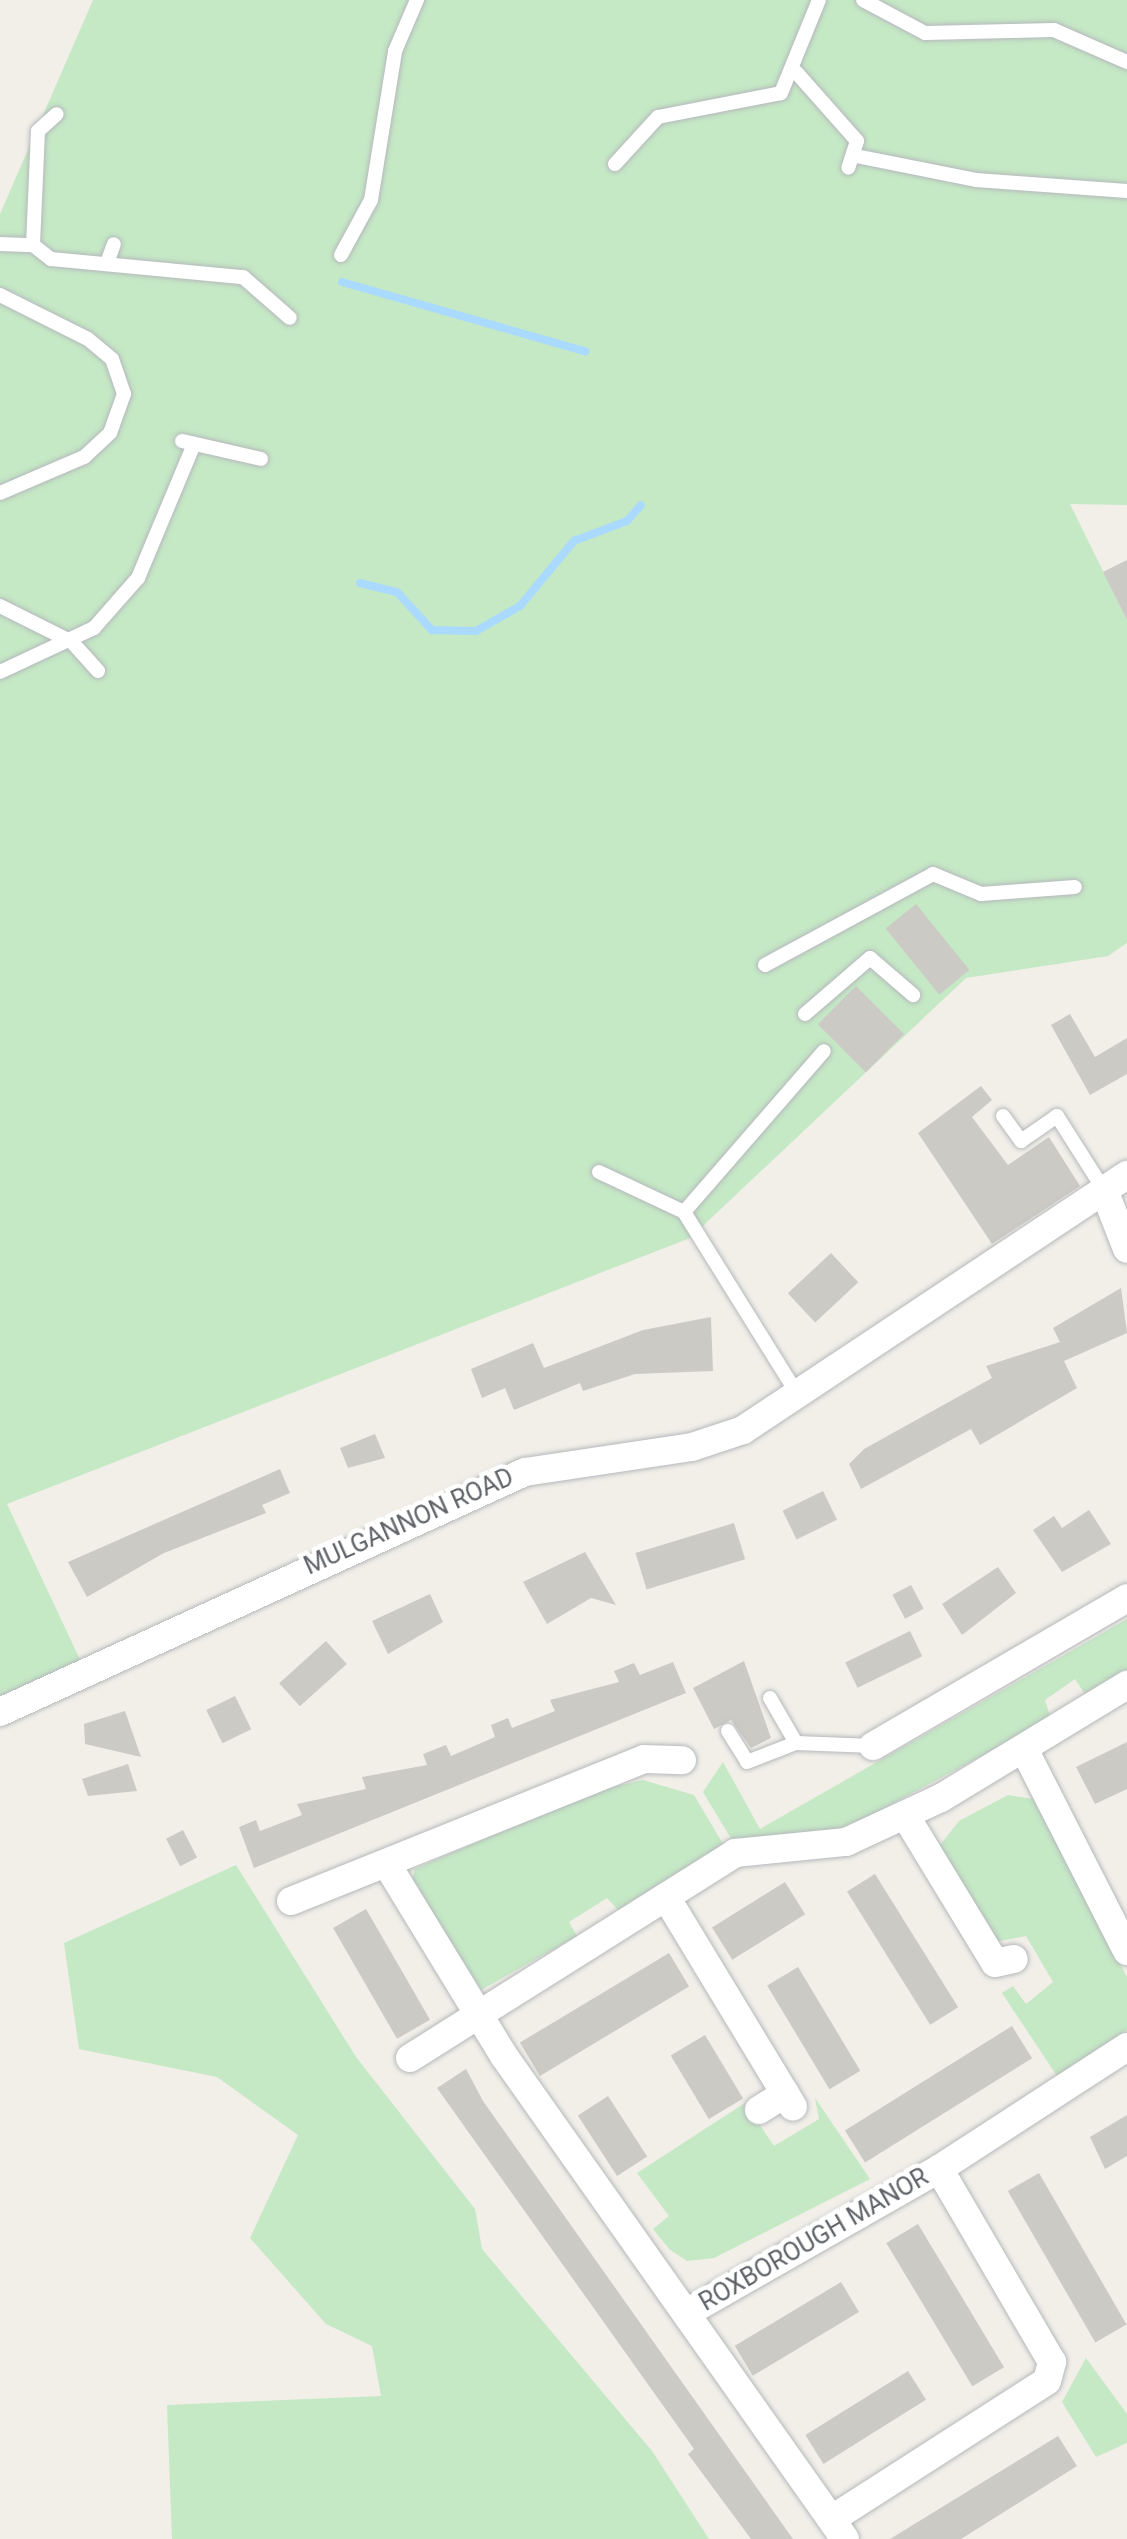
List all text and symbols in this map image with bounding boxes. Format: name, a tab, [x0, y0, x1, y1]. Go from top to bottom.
street label: MULGANNON ROAD	[300, 1462, 518, 1582]
street label: ROXBOROUGH MANOR	[694, 2162, 934, 2318]

